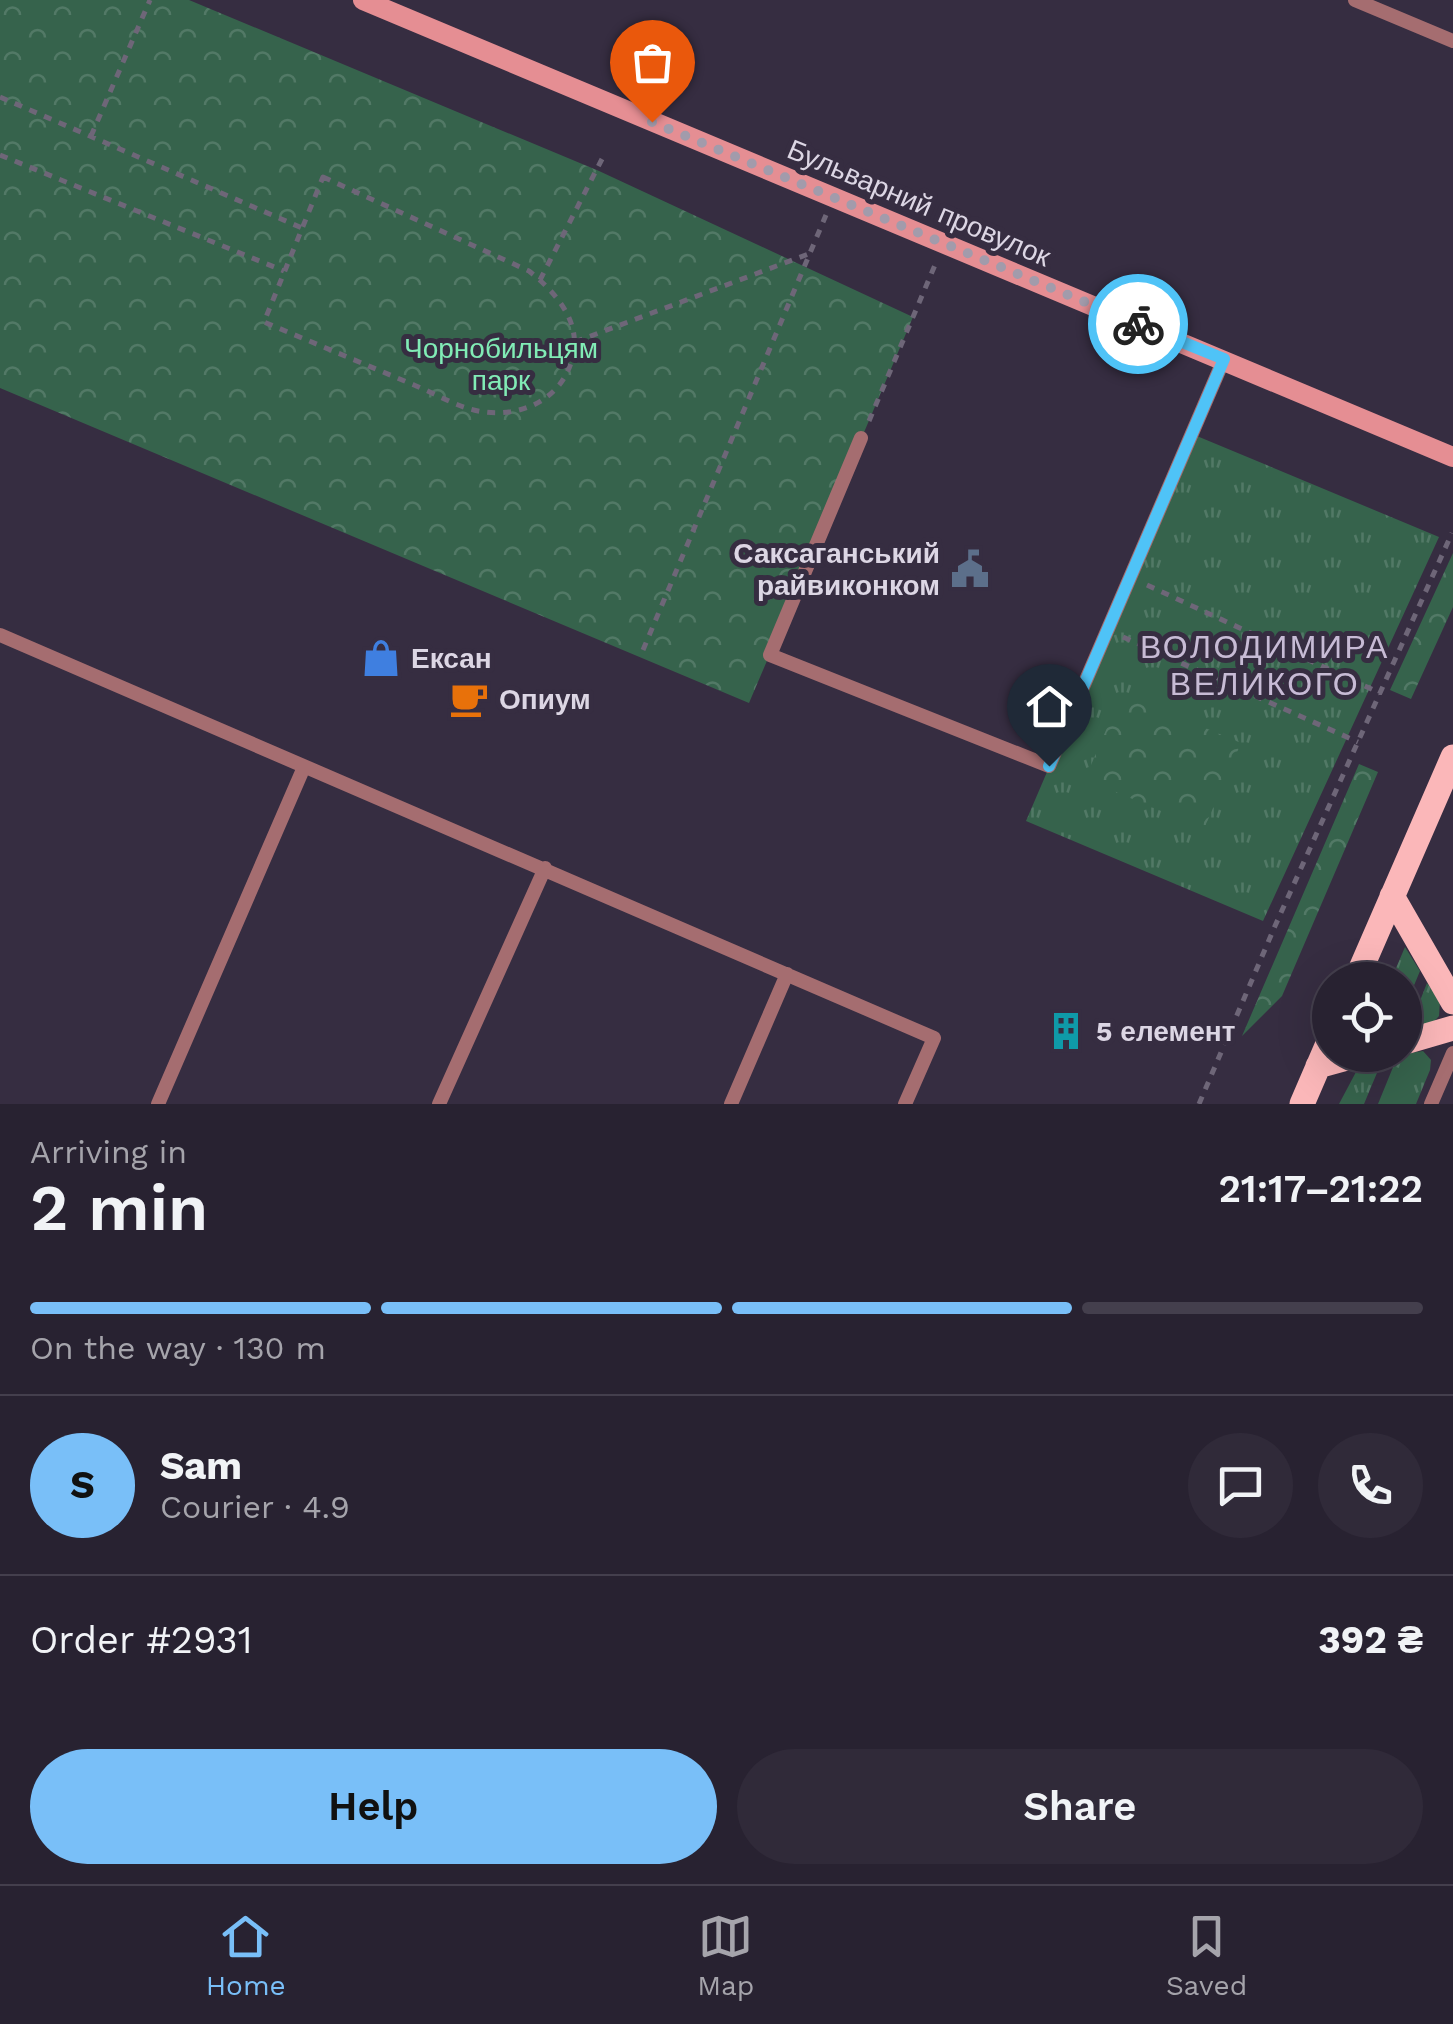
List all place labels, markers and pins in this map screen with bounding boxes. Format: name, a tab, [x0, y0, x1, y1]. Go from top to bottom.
pin	[610, 20, 695, 123]
place label: Саксаганський райвиконком	[733, 537, 940, 602]
public building icon: Саксаганський райвиконком	[949, 548, 991, 590]
shop icon: Ексан	[360, 637, 402, 679]
place label: Ексан	[411, 642, 492, 675]
pin	[1007, 664, 1092, 767]
cafe icon: Опиум	[448, 678, 490, 720]
place label: Опиум	[499, 683, 591, 716]
building icon: 5 елемент	[1045, 1010, 1087, 1052]
place label: 5 елемент	[1096, 1015, 1235, 1048]

